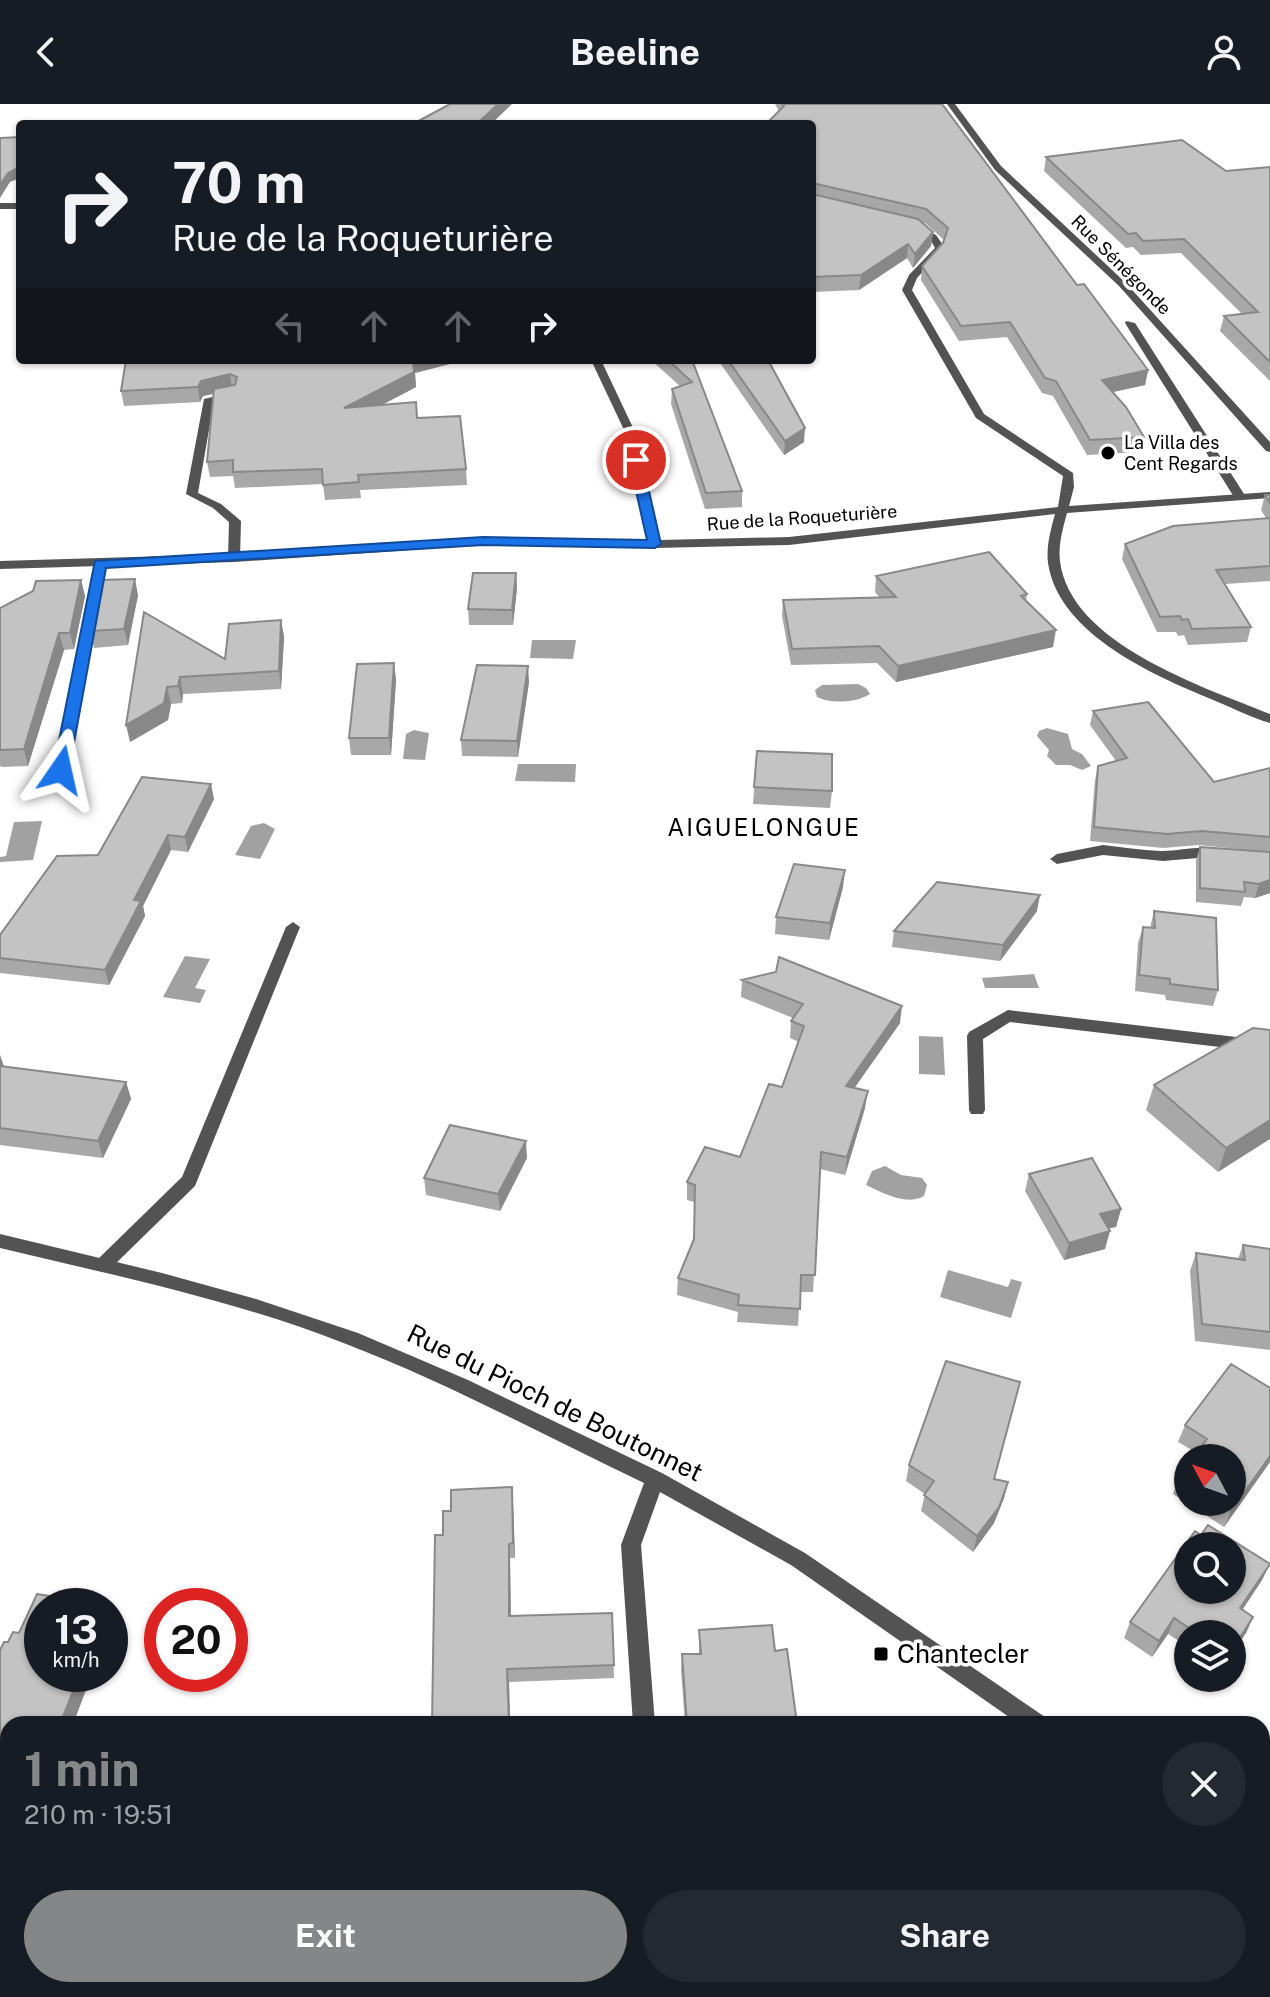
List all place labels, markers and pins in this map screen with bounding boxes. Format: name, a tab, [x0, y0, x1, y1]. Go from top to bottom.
pin	[602, 426, 670, 494]
place label: La Villa des Cent Regards	[1124, 432, 1238, 474]
marker: La Villa des Cent Regards	[1099, 444, 1117, 462]
place label: Chantecler	[897, 1638, 1029, 1669]
marker: Chantecler	[872, 1645, 890, 1663]

